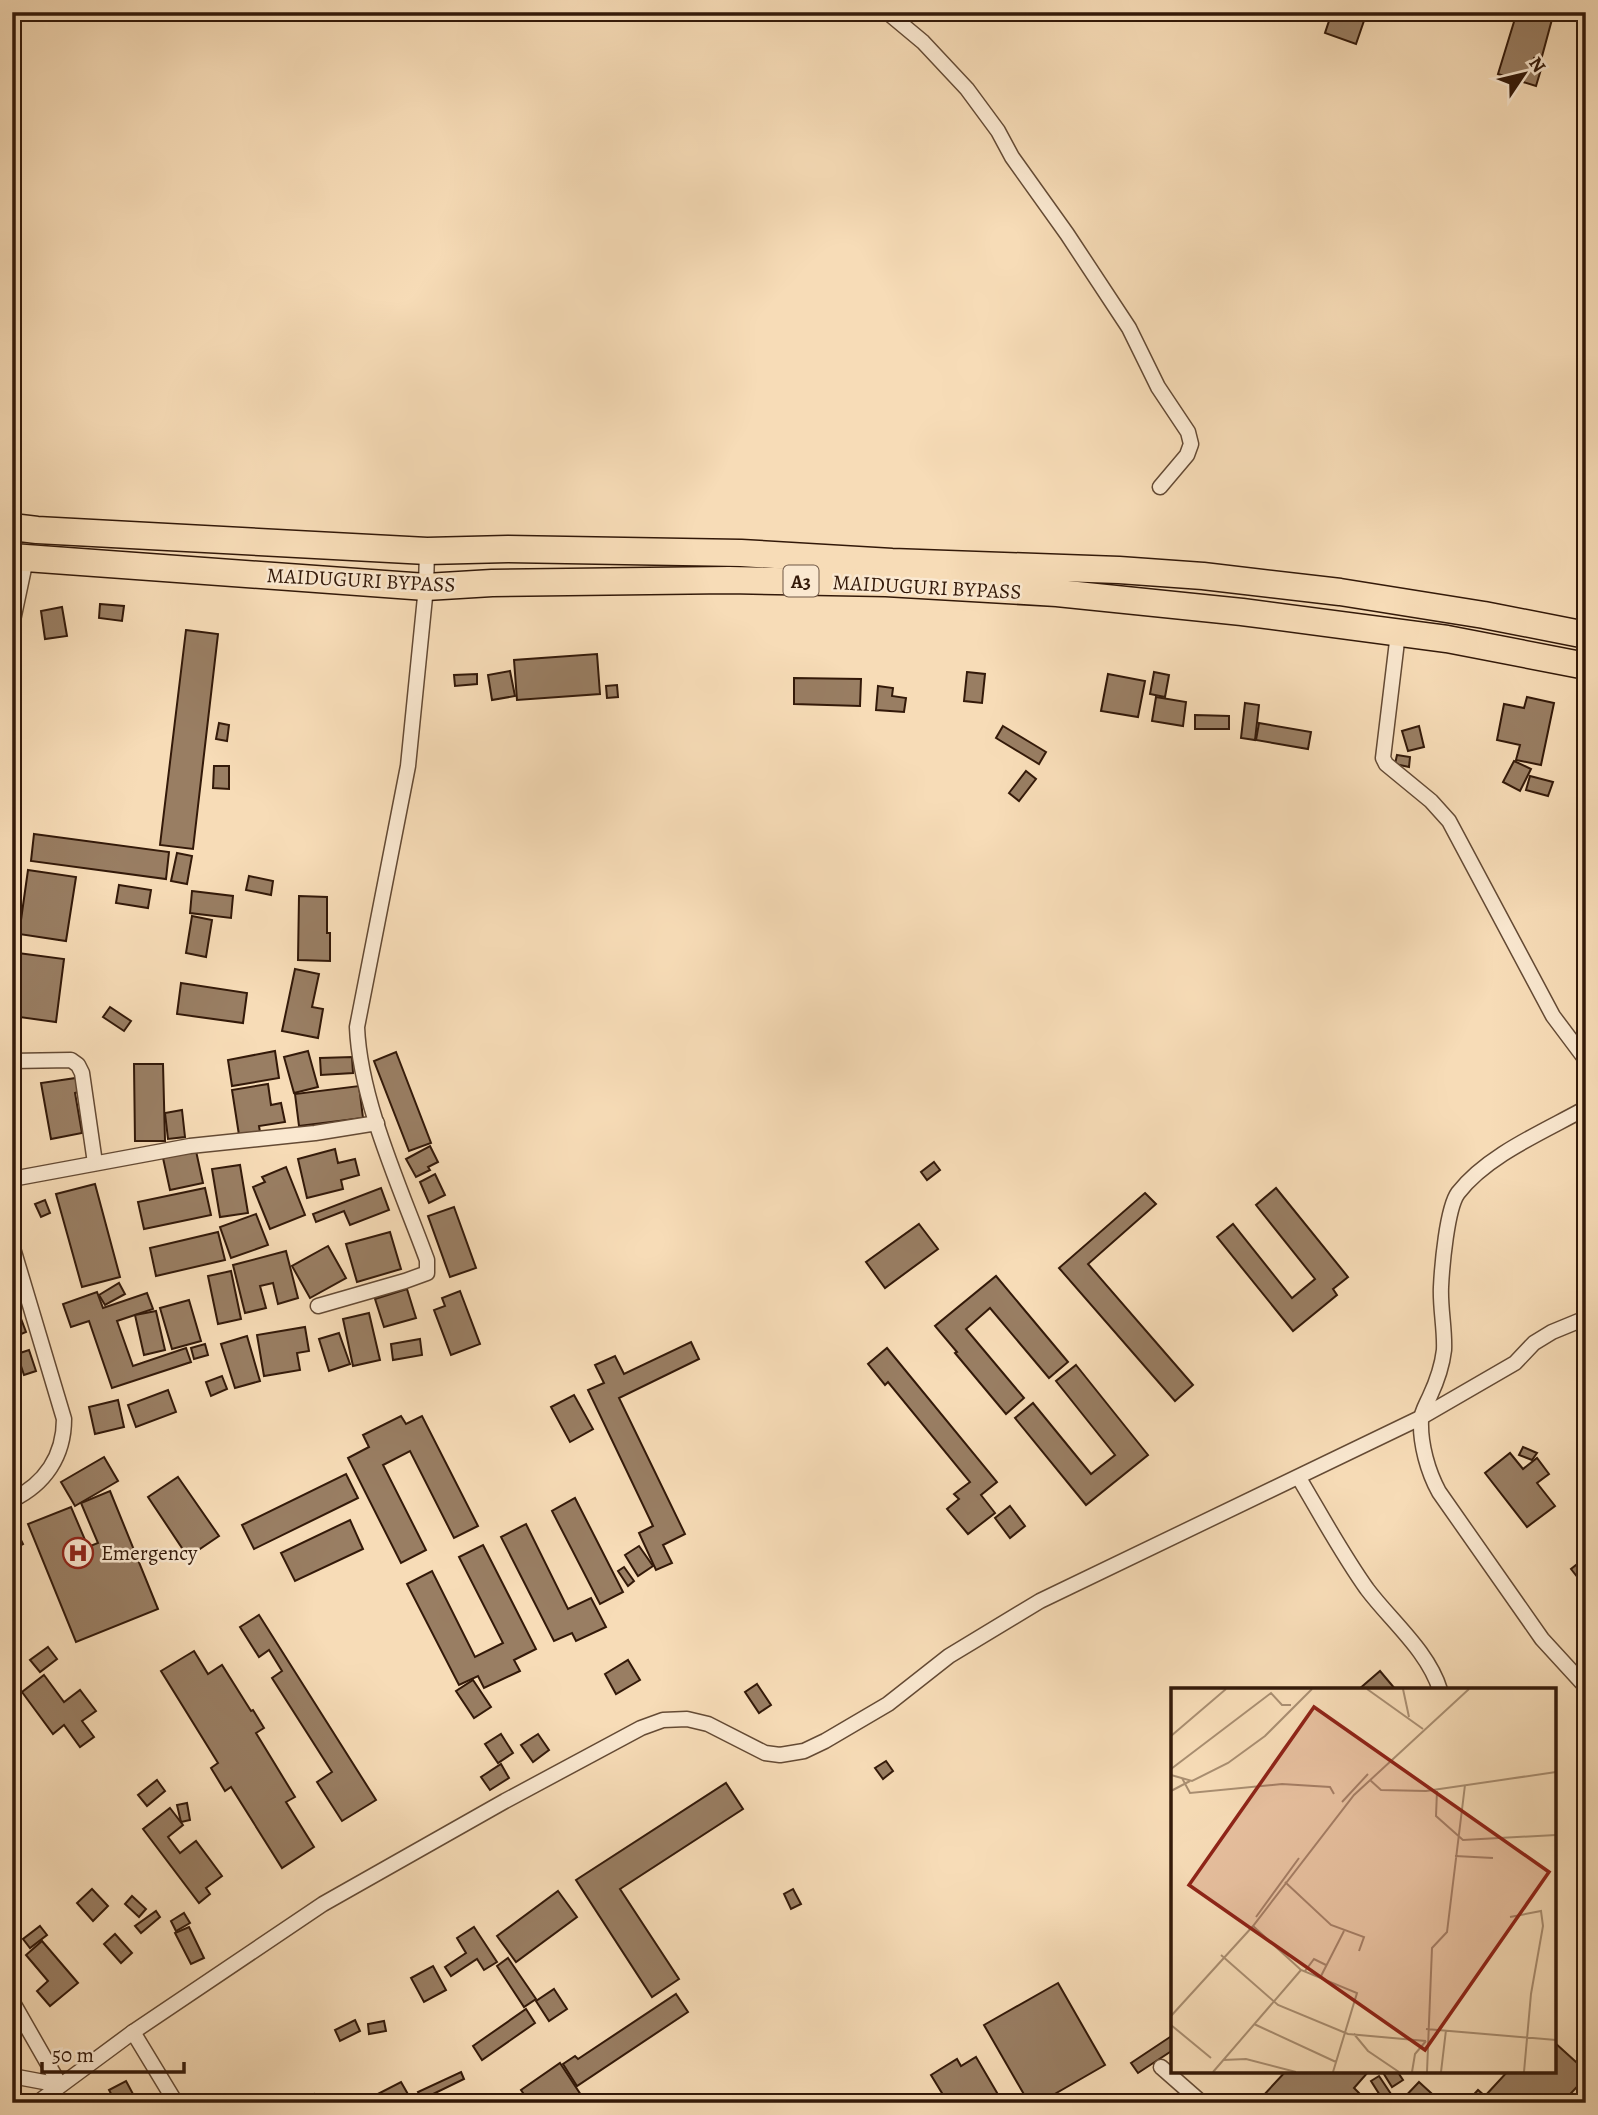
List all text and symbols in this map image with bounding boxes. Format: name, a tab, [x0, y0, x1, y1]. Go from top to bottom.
north arrow	[1490, 38, 1560, 108]
text: N	[1522, 52, 1552, 78]
street label: MAIDUGURI BYPASS	[266, 561, 456, 599]
road number: A3	[784, 566, 818, 596]
street label: MAIDUGURI BYPASS	[832, 568, 1022, 606]
hospital icon: Emergency	[61, 1536, 95, 1570]
place label: Emergency	[101, 1539, 198, 1567]
inset map	[1171, 1688, 1556, 2073]
scale bar	[42, 2031, 184, 2075]
text: 50 m	[52, 2041, 94, 2069]

